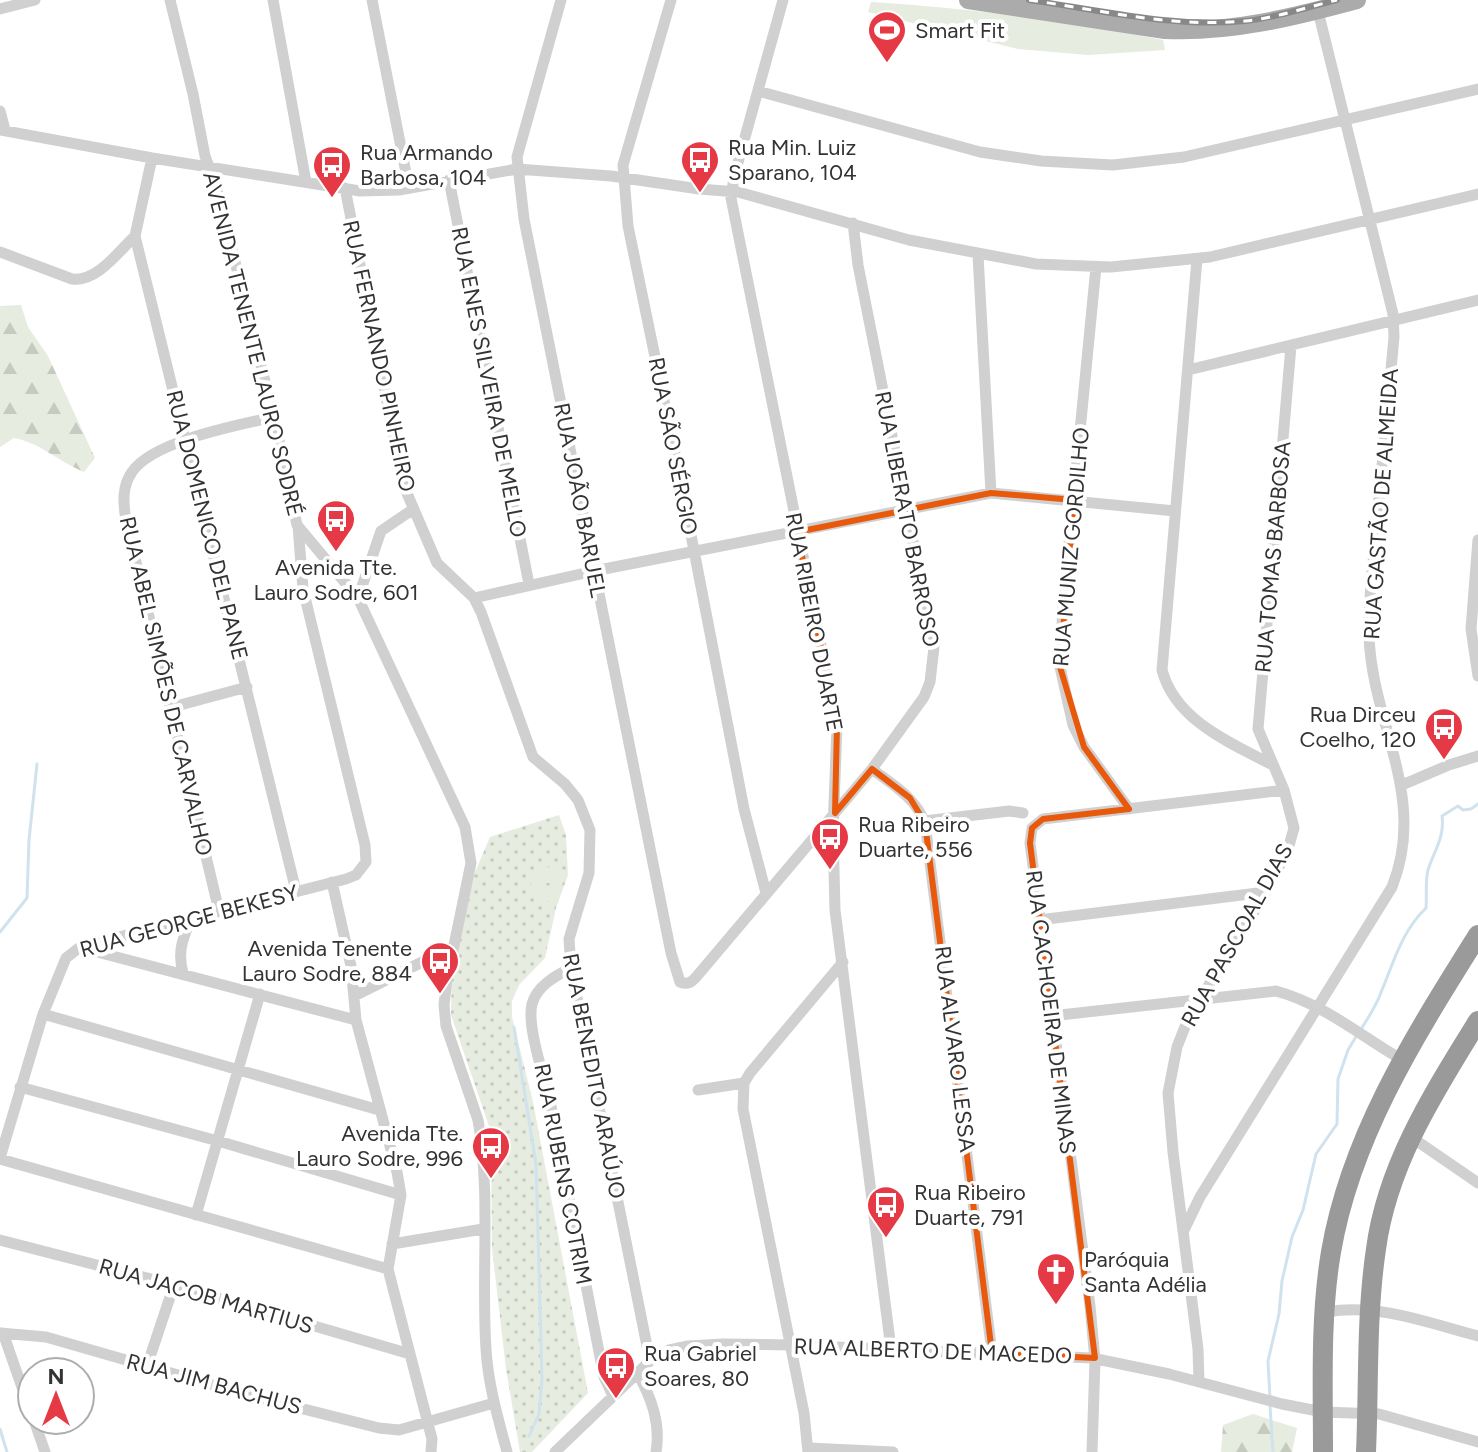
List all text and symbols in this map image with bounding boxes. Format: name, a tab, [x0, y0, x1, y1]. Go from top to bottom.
sports icon: Smart Fit	[866, 9, 908, 64]
place label: Smart Fit	[915, 17, 1005, 44]
place label: Rua Min. Luiz Sparano, 104	[728, 134, 857, 186]
place label: Rua Armando Barbosa, 104	[360, 139, 493, 191]
bus stop icon: Rua Min. Luiz Sparano, 104	[679, 139, 721, 194]
bus stop icon: Rua Armando Barbosa, 104	[311, 144, 353, 199]
street label: AVENIDA TENENTE LAURO SODRÉ	[197, 169, 309, 519]
street label: RUA FERNANDO PINHEIRO	[337, 218, 421, 494]
street label: RUA ENES SILVEIRA DE MELLO	[446, 224, 532, 540]
street label: RUA SÃO SÉRGIO	[643, 355, 703, 537]
street label: RUA GASTÃO DE ALMEIDA	[1358, 367, 1404, 640]
street label: RUA DOMENICO DEL PANE	[160, 387, 254, 663]
street label: RUA LIBERATO BARROSO	[869, 389, 945, 649]
street label: RUA JOÃO BARUEL	[548, 400, 612, 600]
street label: RUA MUNIZ GORDILHO	[1047, 426, 1095, 668]
street label: RUA TOMAS BARBOSA	[1249, 440, 1297, 674]
bus stop icon: Avenida Tte. Lauro Sodre, 601	[315, 498, 357, 553]
street label: RUA RIBEIRO DUARTE	[780, 510, 848, 734]
street label: RUA ABEL SIMÕES DE CARVALHO	[114, 514, 218, 858]
place label: Avenida Tte. Lauro Sodre, 601	[253, 554, 419, 606]
place label: Rua Dirceu Coelho, 120	[1300, 701, 1416, 753]
bus stop icon: Rua Dirceu Coelho, 120	[1423, 706, 1465, 761]
place label: Rua Ribeiro Duarte, 556	[858, 811, 973, 863]
bus stop icon: Rua Ribeiro Duarte, 556	[809, 816, 851, 871]
street label: RUA PASCOAL DIAS	[1175, 839, 1299, 1031]
street label: RUA CACHOEIRA DE MINAS	[1020, 868, 1082, 1156]
street label: RUA GEORGE BEKESY	[77, 879, 302, 963]
place label: Avenida Tenente Lauro Sodre, 884	[242, 935, 412, 987]
bus stop icon: Avenida Tenente Lauro Sodre, 884	[419, 940, 461, 995]
street label: RUA ALVARO LESSA	[929, 944, 981, 1154]
street label: RUA BENEDITO ARAÚJO	[557, 951, 631, 1201]
street label: RUA RUBENS COTRIM	[528, 1061, 598, 1287]
place label: Avenida Tte. Lauro Sodre, 996	[296, 1120, 463, 1172]
bus stop icon: Avenida Tte. Lauro Sodre, 996	[470, 1125, 512, 1180]
place label: Rua Ribeiro Duarte, 791	[914, 1179, 1026, 1231]
bus stop icon: Rua Ribeiro Duarte, 791	[865, 1184, 907, 1239]
place label: Paróquia Santa Adélia	[1084, 1246, 1207, 1298]
church icon: Paróquia Santa Adélia	[1035, 1251, 1077, 1306]
street label: RUA JACOB MARTIUS	[96, 1252, 316, 1340]
street label: RUA ALBERTO DE MACEDO	[793, 1333, 1073, 1369]
place label: Rua Gabriel Soares, 80	[644, 1340, 757, 1392]
bus stop icon: Rua Gabriel Soares, 80	[595, 1345, 637, 1400]
street label: RUA JIM BACHUS	[123, 1348, 305, 1420]
north arrow	[16, 1356, 96, 1436]
text: N	[47, 1363, 65, 1390]

